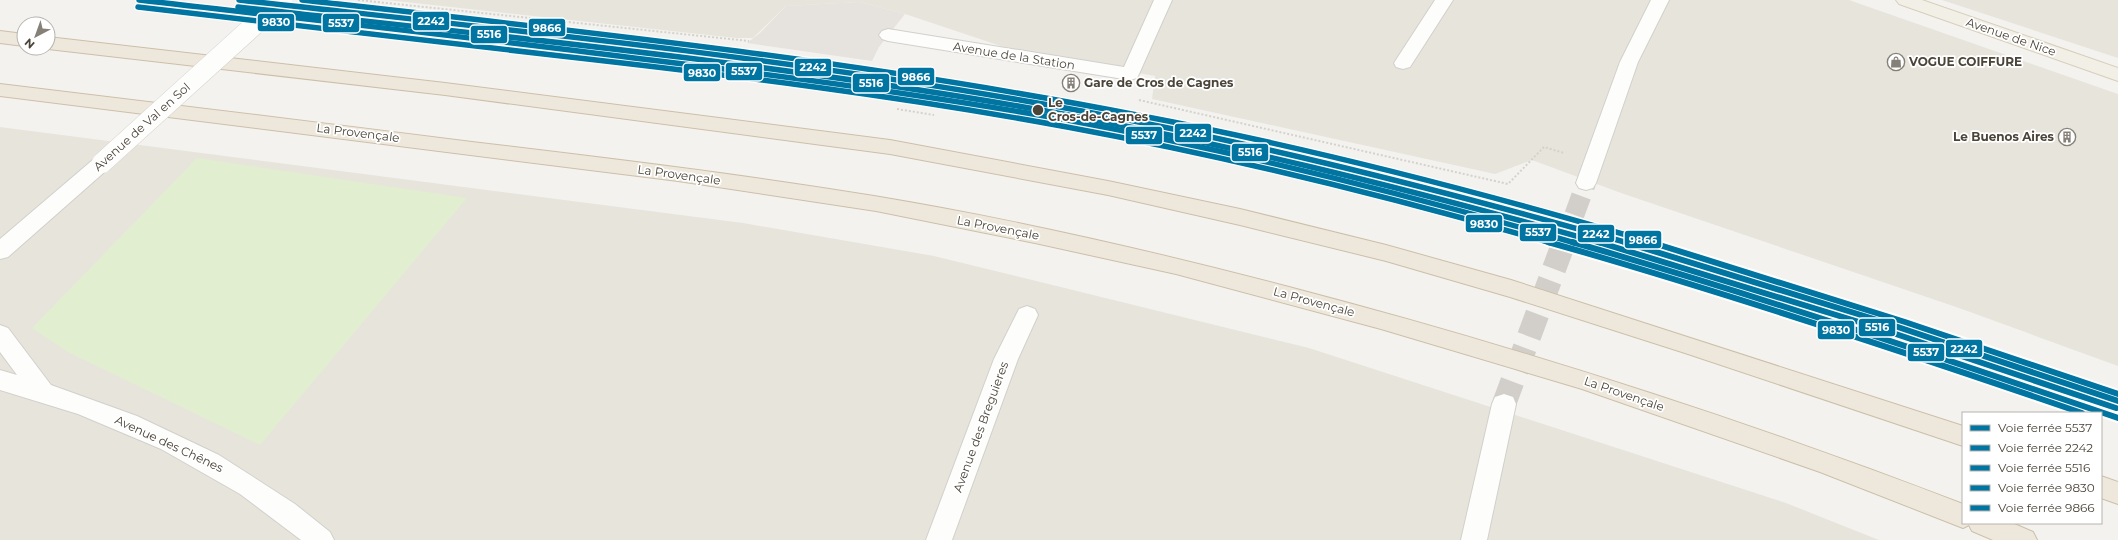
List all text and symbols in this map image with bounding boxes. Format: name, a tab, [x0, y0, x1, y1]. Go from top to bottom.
line badge: 2242	[412, 11, 450, 31]
line badge: 9830	[257, 13, 295, 32]
line badge: 5537	[322, 13, 360, 33]
text: 2242	[418, 14, 445, 28]
street label: Avenue de Nice	[1964, 14, 2058, 59]
text: 9830	[262, 15, 291, 29]
north arrow	[16, 16, 56, 56]
text: 5537	[328, 16, 354, 30]
line badge: 9866	[528, 18, 566, 37]
text: 9866	[533, 21, 561, 35]
line badge: 5516	[470, 25, 508, 44]
text: 5516	[477, 27, 501, 41]
text: N	[21, 35, 37, 52]
street label: Avenue de la Station	[952, 38, 1076, 73]
shop icon: VOGUE COIFFURE	[1886, 52, 1906, 72]
place label: VOGUE COIFFURE	[1908, 54, 2022, 69]
line badge: 2242	[794, 58, 832, 77]
text: 2242	[800, 60, 827, 74]
line badge: 5537	[725, 62, 763, 81]
line badge: 9830	[683, 63, 721, 82]
text: 5537	[731, 64, 757, 78]
text: 9830	[688, 66, 717, 80]
line badge: 9866	[897, 67, 935, 86]
text: 9866	[902, 70, 930, 84]
line badge: 5516	[852, 73, 890, 93]
building icon: Gare de Cros de Cagnes	[1061, 73, 1081, 93]
place label: Gare de Cros de Cagnes	[1084, 75, 1234, 90]
text: 5516	[859, 76, 883, 90]
street label: Avenue de Val en Sol	[90, 79, 193, 174]
place label: Le Cros-de-Cagnes	[1048, 95, 1149, 124]
marker: Le Cros-de-Cagnes	[1031, 103, 1045, 117]
street label: La Provençale	[316, 120, 400, 145]
line badge: 2242	[1174, 123, 1212, 143]
line badge: 5537	[1125, 126, 1163, 145]
text: 2242	[1180, 126, 1207, 140]
building icon: Le Buenos Aires	[2057, 127, 2077, 147]
text: 5537	[1131, 128, 1157, 142]
place label: Le Buenos Aires	[1953, 129, 2055, 144]
line badge: 5516	[1231, 143, 1269, 162]
text: 5516	[1238, 145, 1262, 159]
street label: La Provençale	[637, 161, 722, 188]
street label: La Provençale	[956, 212, 1041, 243]
line badge: 9830	[1465, 214, 1503, 233]
text: 9830	[1470, 217, 1499, 231]
line badge: 5537	[1519, 223, 1557, 242]
line badge: 2242	[1577, 224, 1615, 243]
text: 5537	[1525, 225, 1551, 239]
text: 2242	[1583, 227, 1610, 241]
line badge: 9866	[1624, 230, 1662, 249]
text: 9866	[1629, 233, 1657, 247]
street label: La Provençale	[1272, 283, 1356, 320]
line badge: 5516	[1858, 318, 1896, 337]
line badge: 9830	[1817, 320, 1855, 340]
text: 5516	[1865, 320, 1889, 334]
text: 9830	[1822, 323, 1851, 337]
line badge: 2242	[1945, 339, 1983, 358]
text: 2242	[1951, 342, 1978, 356]
line badge: 5537	[1907, 343, 1945, 362]
text: 5537	[1913, 345, 1939, 359]
street label: Avenue des Breguieres	[950, 359, 1011, 494]
street label: La Provençale	[1582, 373, 1666, 414]
street label: Avenue des Chênes	[113, 412, 226, 475]
legend	[1962, 412, 2102, 524]
text: Voie ferrée 5537	[1998, 420, 2092, 435]
text: Voie ferrée 2242	[1998, 440, 2093, 455]
text: Voie ferrée 5516	[1998, 460, 2090, 475]
text: Voie ferrée 9830	[1998, 480, 2095, 495]
text: Voie ferrée 9866	[1998, 500, 2095, 515]

